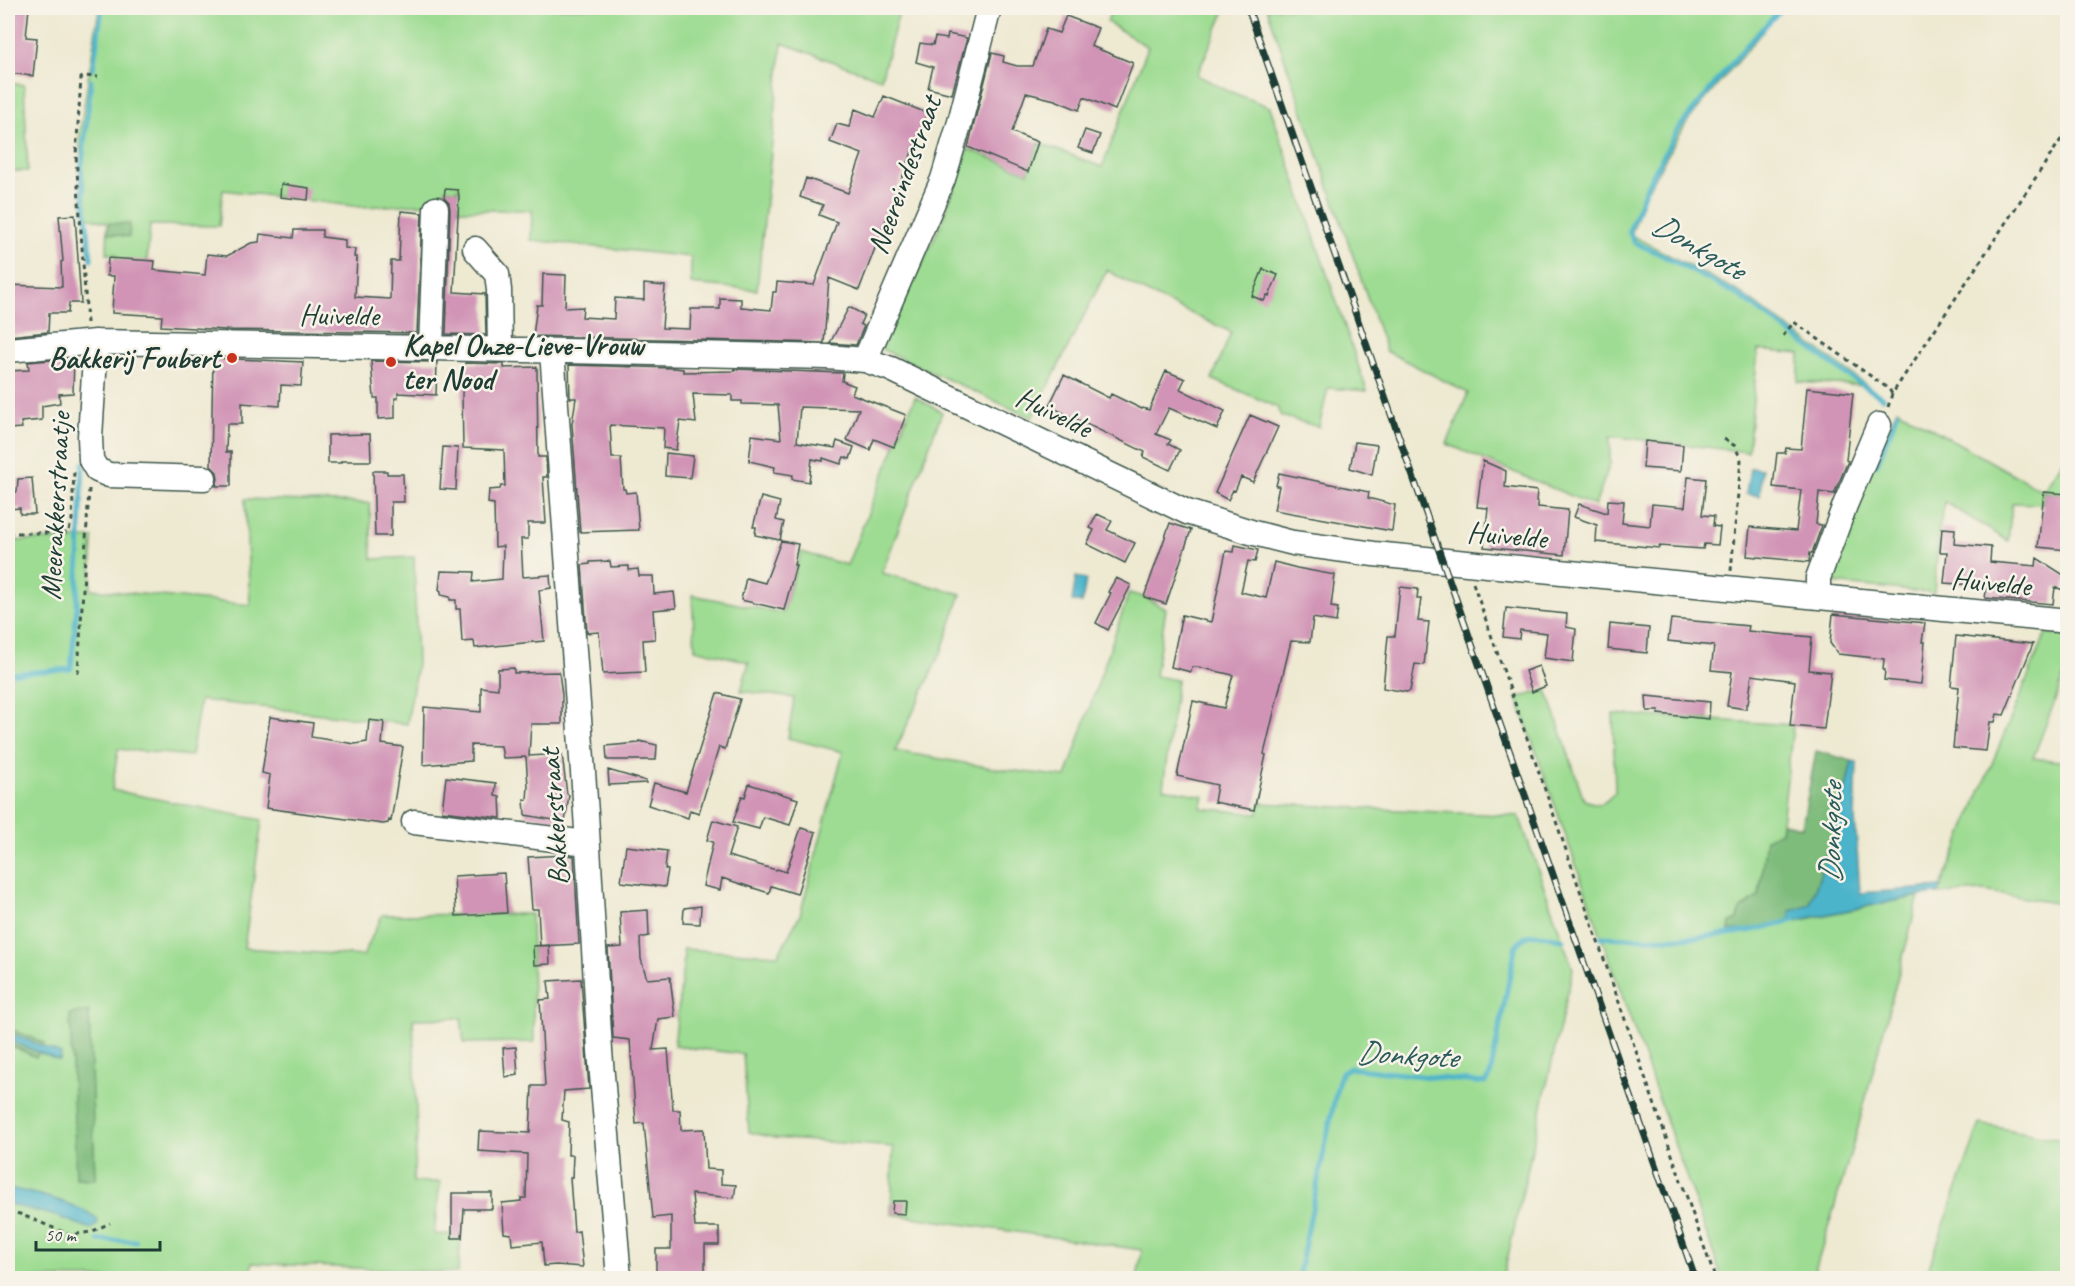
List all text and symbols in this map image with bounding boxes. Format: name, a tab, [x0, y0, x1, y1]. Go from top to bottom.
street label: Neereindestraat	[858, 88, 951, 259]
water label: Donkgote	[1645, 204, 1756, 291]
street label: Huivelde	[299, 295, 382, 335]
place label: Kapel Onze-Lieve-Vrouw ter Nood	[403, 326, 646, 398]
place label: Bakkerij Foubert	[49, 339, 223, 377]
marker: Bakkerij Foubert	[225, 351, 239, 365]
marker: Kapel Onze-Lieve-Vrouw ter Nood	[384, 355, 398, 369]
street label: Huivelde	[1010, 377, 1100, 448]
street label: Meerakkerstraatje	[31, 409, 79, 601]
street label: Huivelde	[1466, 513, 1551, 558]
street label: Huivelde	[1949, 559, 2035, 605]
street label: Bakkerstraat	[530, 744, 578, 887]
water label: Donkgote	[1809, 778, 1852, 883]
water label: Donkgote	[1356, 1031, 1462, 1078]
scale bar	[36, 1214, 160, 1252]
text: 50 m	[45, 1224, 78, 1246]

